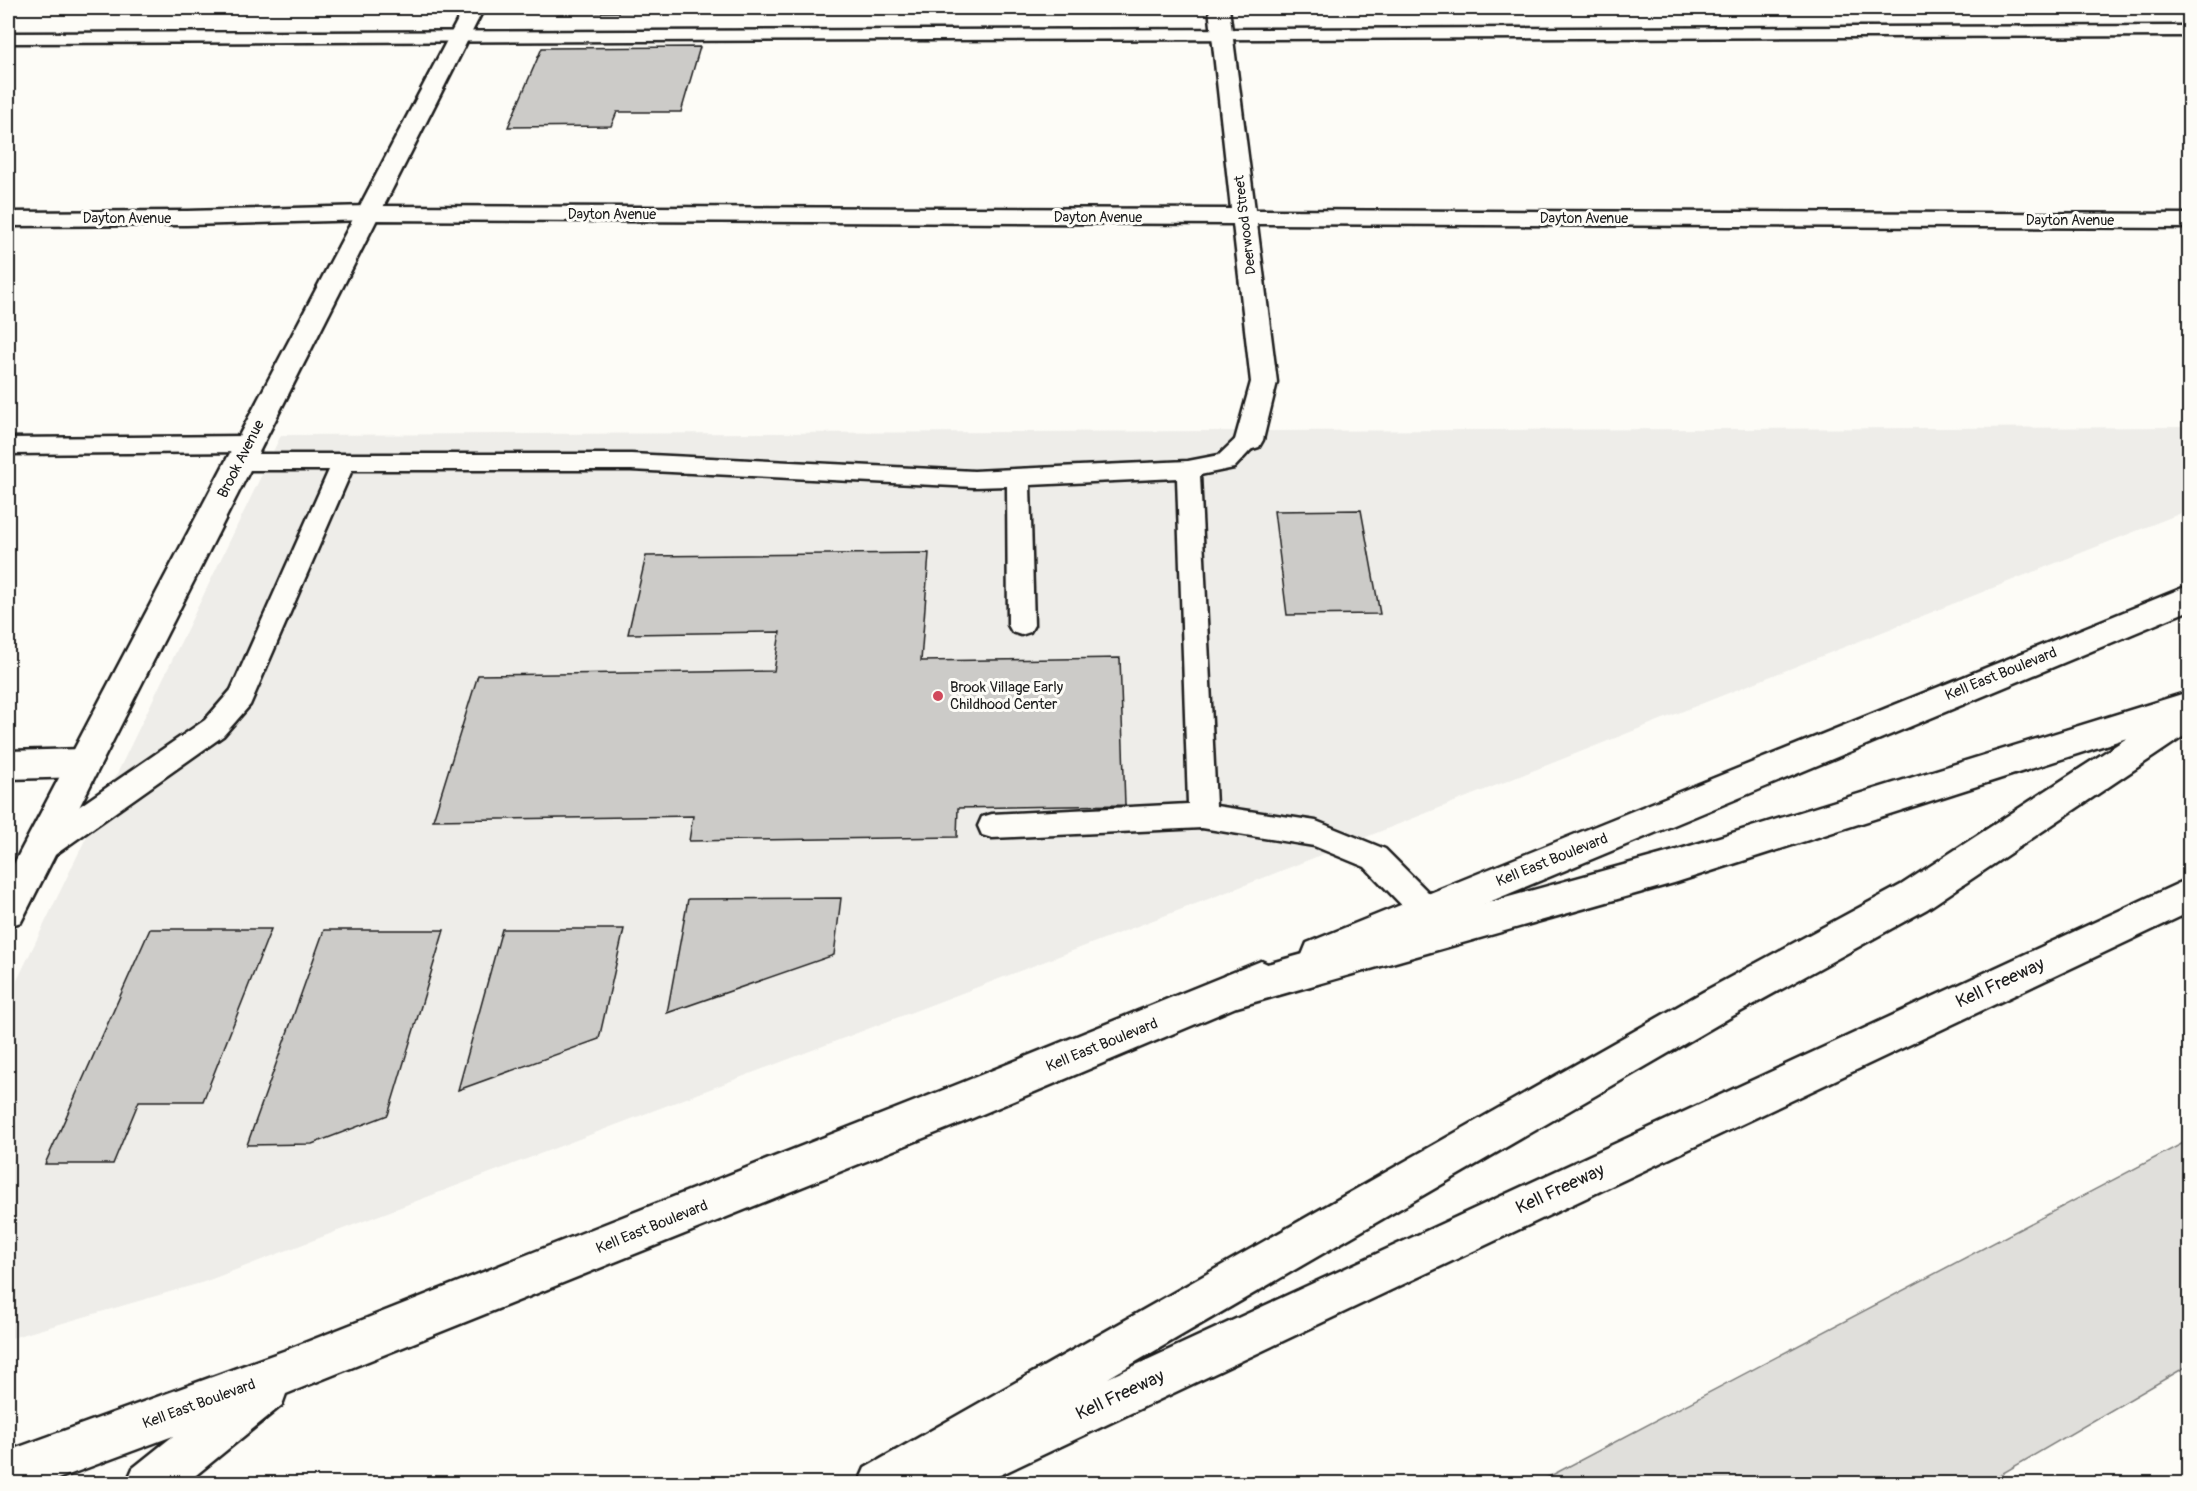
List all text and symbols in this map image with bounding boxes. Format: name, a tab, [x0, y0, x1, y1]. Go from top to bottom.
street label: Deerwood Street	[1230, 174, 1260, 276]
street label: Dayton Avenue	[568, 206, 656, 223]
street label: Dayton Avenue	[1054, 209, 1142, 226]
street label: Dayton Avenue	[83, 210, 171, 227]
street label: Dayton Avenue	[1540, 210, 1628, 227]
street label: Dayton Avenue	[2026, 212, 2114, 229]
street label: Brook Avenue	[213, 416, 269, 501]
street label: Kell East Boulevard	[1942, 643, 2060, 705]
place label: Brook Village Early Childhood Center	[950, 678, 1064, 714]
marker: Brook Village Early Childhood Center	[931, 689, 945, 703]
street label: Kell East Boulevard	[1493, 829, 1611, 891]
street label: Kell Freeway	[1952, 952, 2048, 1014]
street label: Kell East Boulevard	[1043, 1014, 1161, 1076]
street label: Kell Freeway	[1512, 1158, 1608, 1220]
street label: Kell East Boulevard	[593, 1196, 711, 1258]
street label: Kell Freeway	[1072, 1364, 1168, 1426]
street label: Kell East Boulevard	[140, 1375, 258, 1433]

